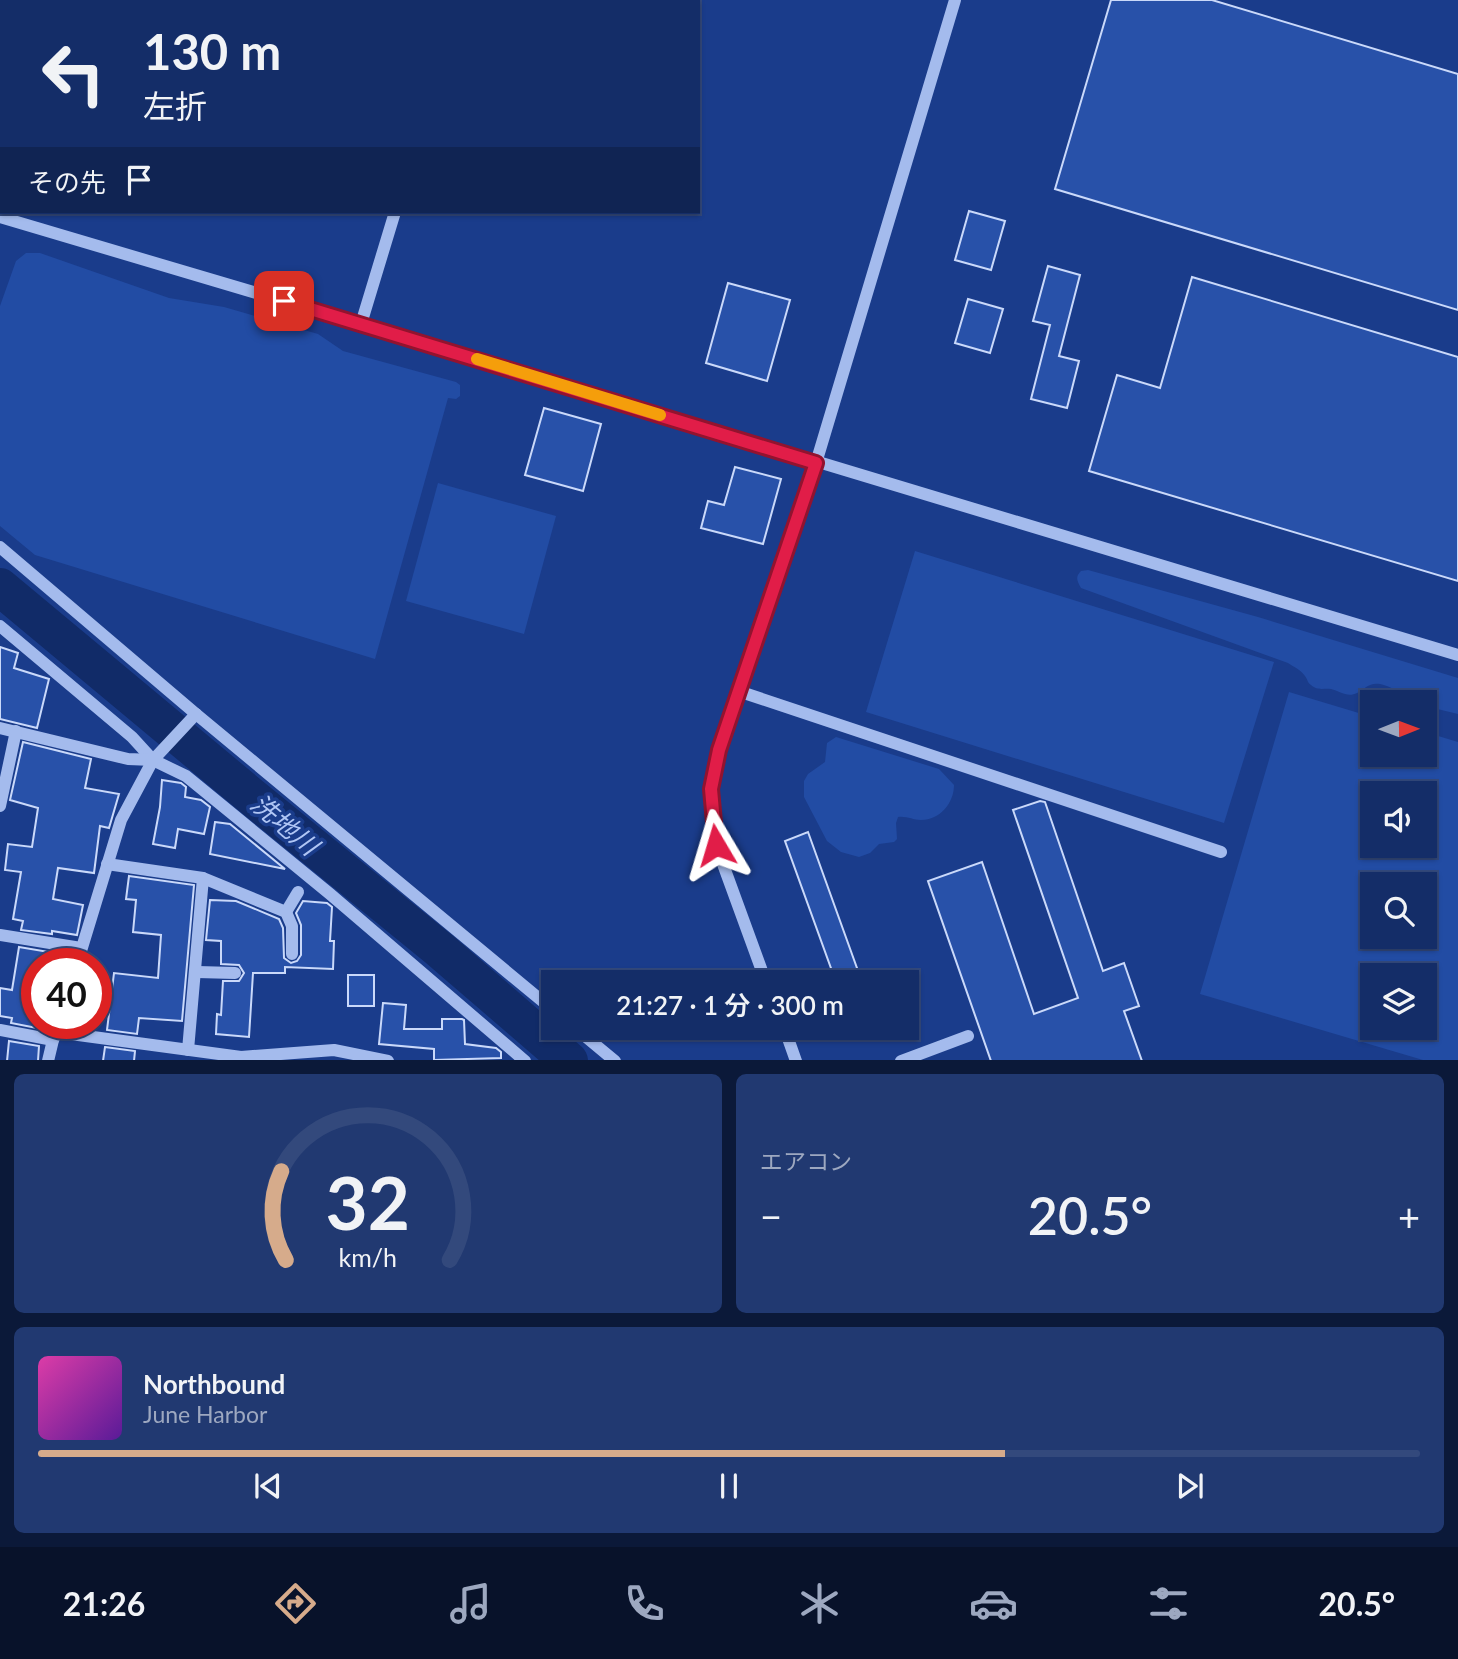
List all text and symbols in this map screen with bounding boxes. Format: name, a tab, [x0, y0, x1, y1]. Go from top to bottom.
text: 130 m	[143, 22, 281, 80]
icon: left	[28, 28, 119, 119]
text: 左折	[143, 86, 207, 125]
icon: arrive	[120, 161, 158, 199]
text: その先	[28, 166, 106, 198]
pin	[254, 271, 314, 331]
icon: arrive	[265, 282, 303, 320]
north arrow	[1360, 690, 1437, 766]
map controls	[1360, 690, 1437, 1040]
button: sound	[1360, 781, 1437, 858]
water label: 洗地川	[245, 787, 327, 863]
position arrow	[679, 808, 753, 882]
button: search	[1360, 872, 1437, 949]
speed limit sign: 40	[21, 948, 112, 1039]
button: layers	[1360, 963, 1437, 1040]
text: 21:27 · 1 分 · 300 m	[616, 989, 844, 1021]
text: エアコン	[760, 1147, 852, 1175]
text: 32	[326, 1158, 410, 1246]
text: 20.5°	[1028, 1184, 1152, 1246]
text: −	[760, 1193, 782, 1239]
text: +	[1398, 1193, 1420, 1239]
text: km/h	[339, 1241, 397, 1271]
text: Northbound	[143, 1368, 285, 1400]
text: June Harbor	[143, 1400, 267, 1428]
icon: previous	[249, 1467, 287, 1505]
icon: pause	[710, 1467, 748, 1505]
icon: next	[1171, 1467, 1209, 1505]
icon: directions	[271, 1579, 320, 1628]
icon: music	[446, 1579, 495, 1628]
icon: phone	[620, 1579, 669, 1628]
icon: climate	[795, 1579, 844, 1628]
icon: car	[969, 1579, 1018, 1628]
icon: filters	[1144, 1579, 1193, 1628]
text: 21:26	[63, 1584, 145, 1623]
text: 20.5°	[1319, 1584, 1395, 1623]

